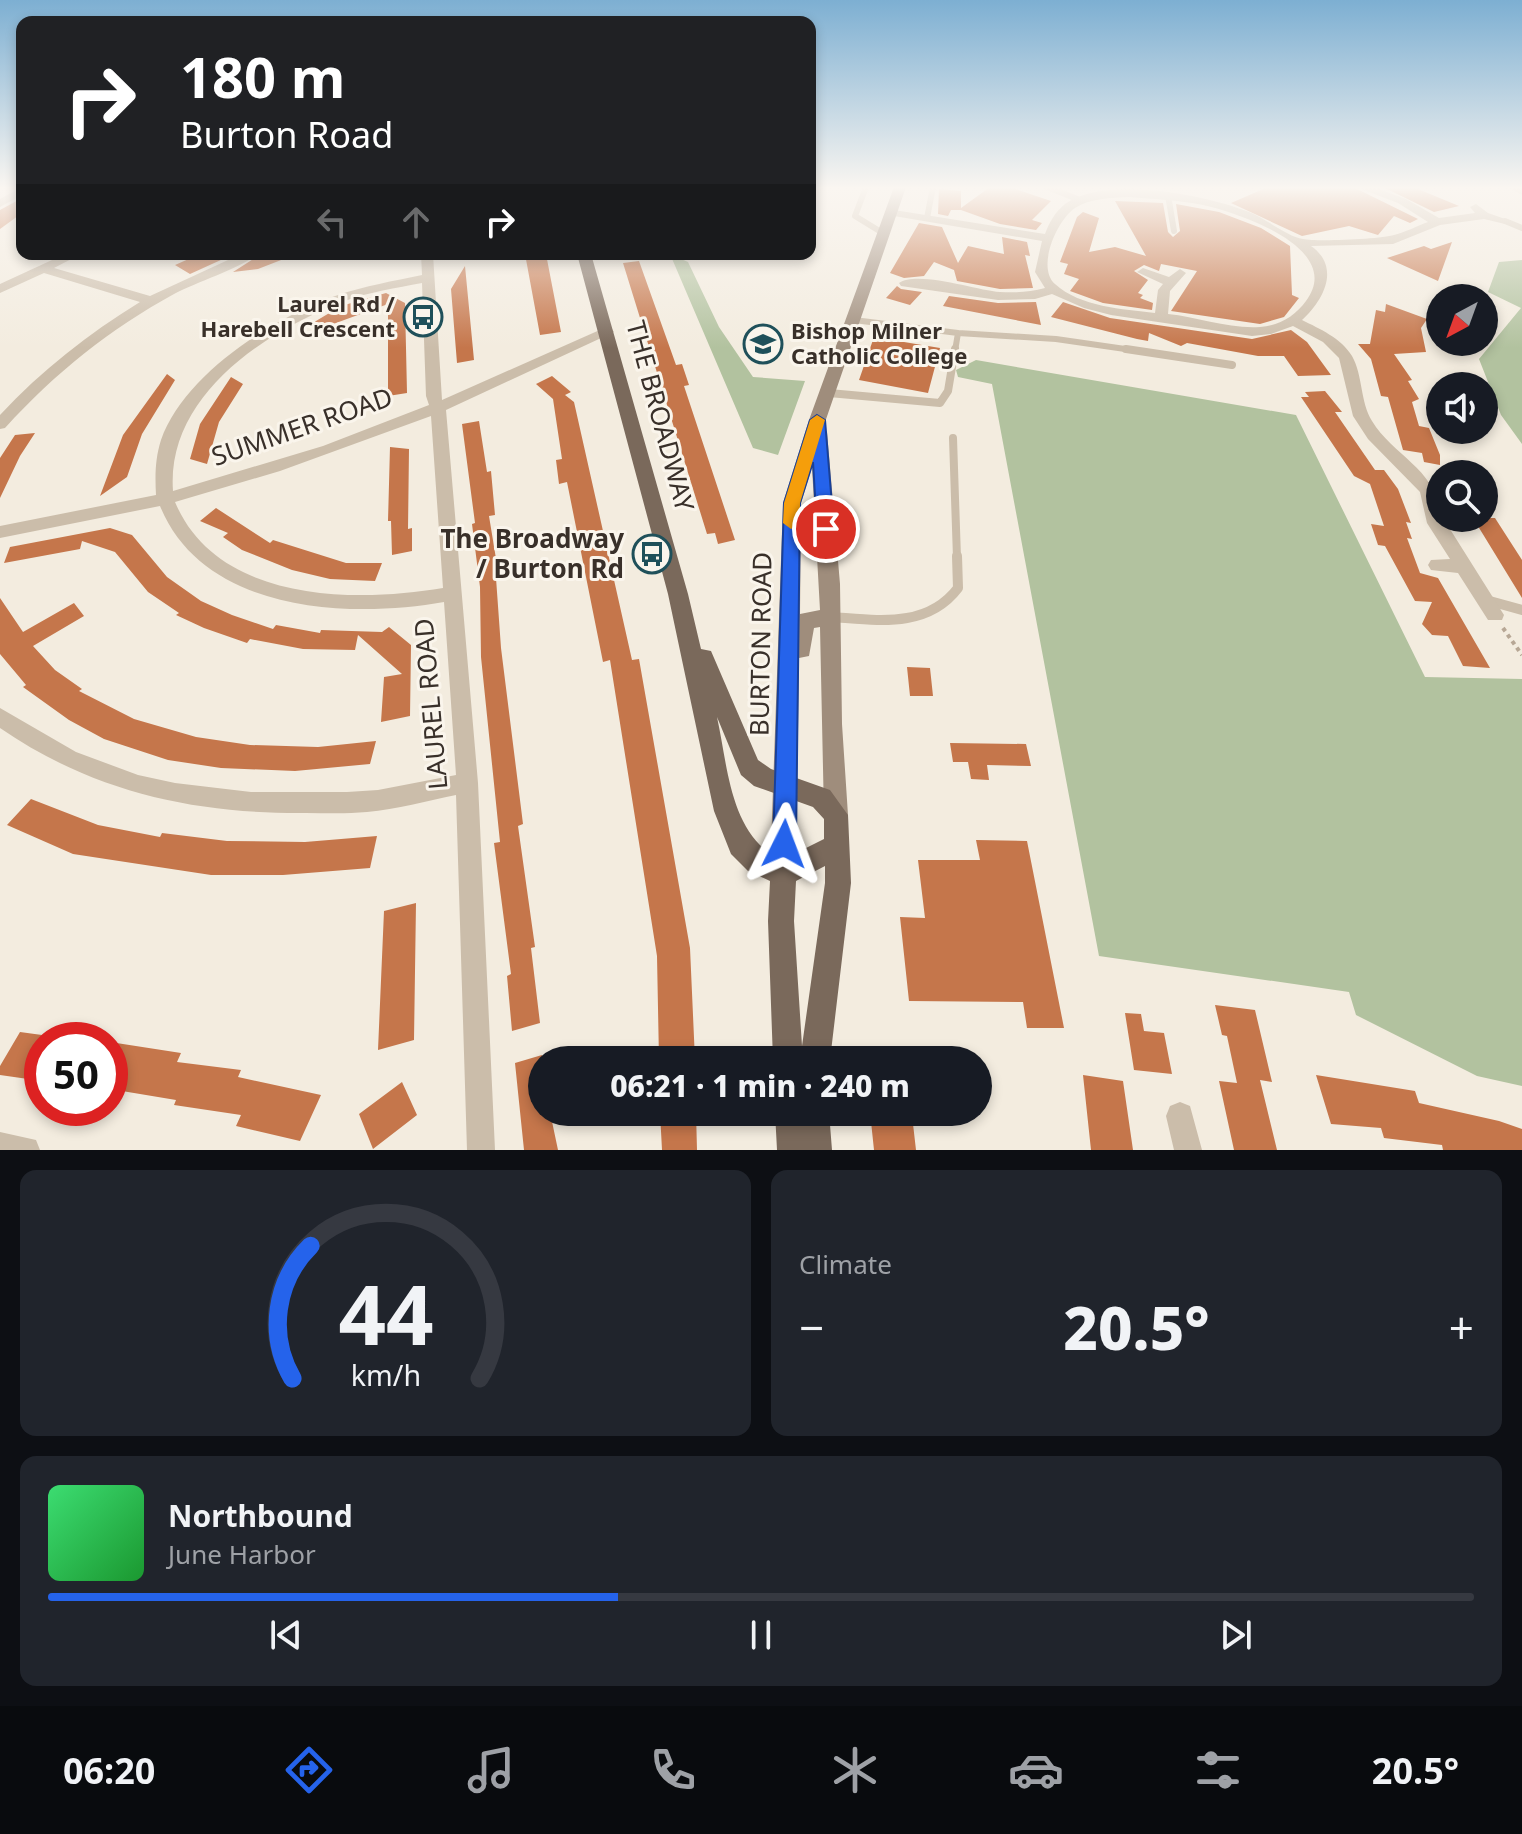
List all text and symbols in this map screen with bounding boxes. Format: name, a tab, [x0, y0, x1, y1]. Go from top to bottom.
text: 180 m	[180, 38, 345, 114]
icon: right	[48, 48, 152, 152]
text: Burton Road	[180, 110, 393, 159]
icon: left	[310, 200, 354, 244]
icon: ahead	[394, 200, 438, 244]
icon: right	[478, 200, 522, 244]
north arrow	[1426, 284, 1498, 356]
map controls	[1426, 284, 1498, 532]
place label: Laurel Rd / Harebell Crescent	[201, 288, 396, 343]
bus stop icon: Laurel Rd / Harebell Crescent	[402, 296, 444, 338]
place label: Bishop Milner Catholic College	[791, 315, 967, 370]
street label: THE BROADWAY	[618, 316, 704, 515]
school or university icon: Bishop Milner Catholic College	[742, 323, 784, 365]
button: sound	[1426, 372, 1498, 444]
street label: SUMMER ROAD	[206, 378, 397, 474]
button: search	[1426, 460, 1498, 532]
pin	[792, 495, 860, 563]
icon: arrive	[804, 507, 848, 551]
place label: The Broadway / Burton Rd	[440, 520, 624, 586]
bus stop icon: The Broadway / Burton Rd	[631, 533, 673, 575]
street label: BURTON ROAD	[740, 551, 780, 736]
street label: LAUREL ROAD	[405, 617, 455, 791]
position arrow	[742, 802, 826, 886]
speed limit sign: 50	[24, 1022, 128, 1126]
text: 06:21 · 1 min · 240 m	[610, 1065, 910, 1106]
text: Climate	[799, 1246, 892, 1282]
text: 44	[338, 1256, 433, 1369]
text: 20.5°	[1063, 1286, 1210, 1368]
text: −	[799, 1297, 824, 1357]
text: +	[1449, 1297, 1474, 1357]
text: km/h	[350, 1355, 421, 1394]
text: Northbound	[168, 1495, 353, 1536]
text: June Harbor	[168, 1536, 316, 1572]
icon: previous	[264, 1613, 308, 1657]
icon: pause	[739, 1613, 783, 1657]
icon: next	[1214, 1613, 1258, 1657]
icon: directions	[281, 1742, 337, 1798]
icon: music	[463, 1742, 519, 1798]
icon: phone	[645, 1742, 701, 1798]
icon: climate	[827, 1742, 883, 1798]
icon: car	[1008, 1742, 1064, 1798]
icon: filters	[1190, 1742, 1246, 1798]
text: 06:20	[63, 1746, 155, 1795]
text: 20.5°	[1372, 1746, 1459, 1795]

